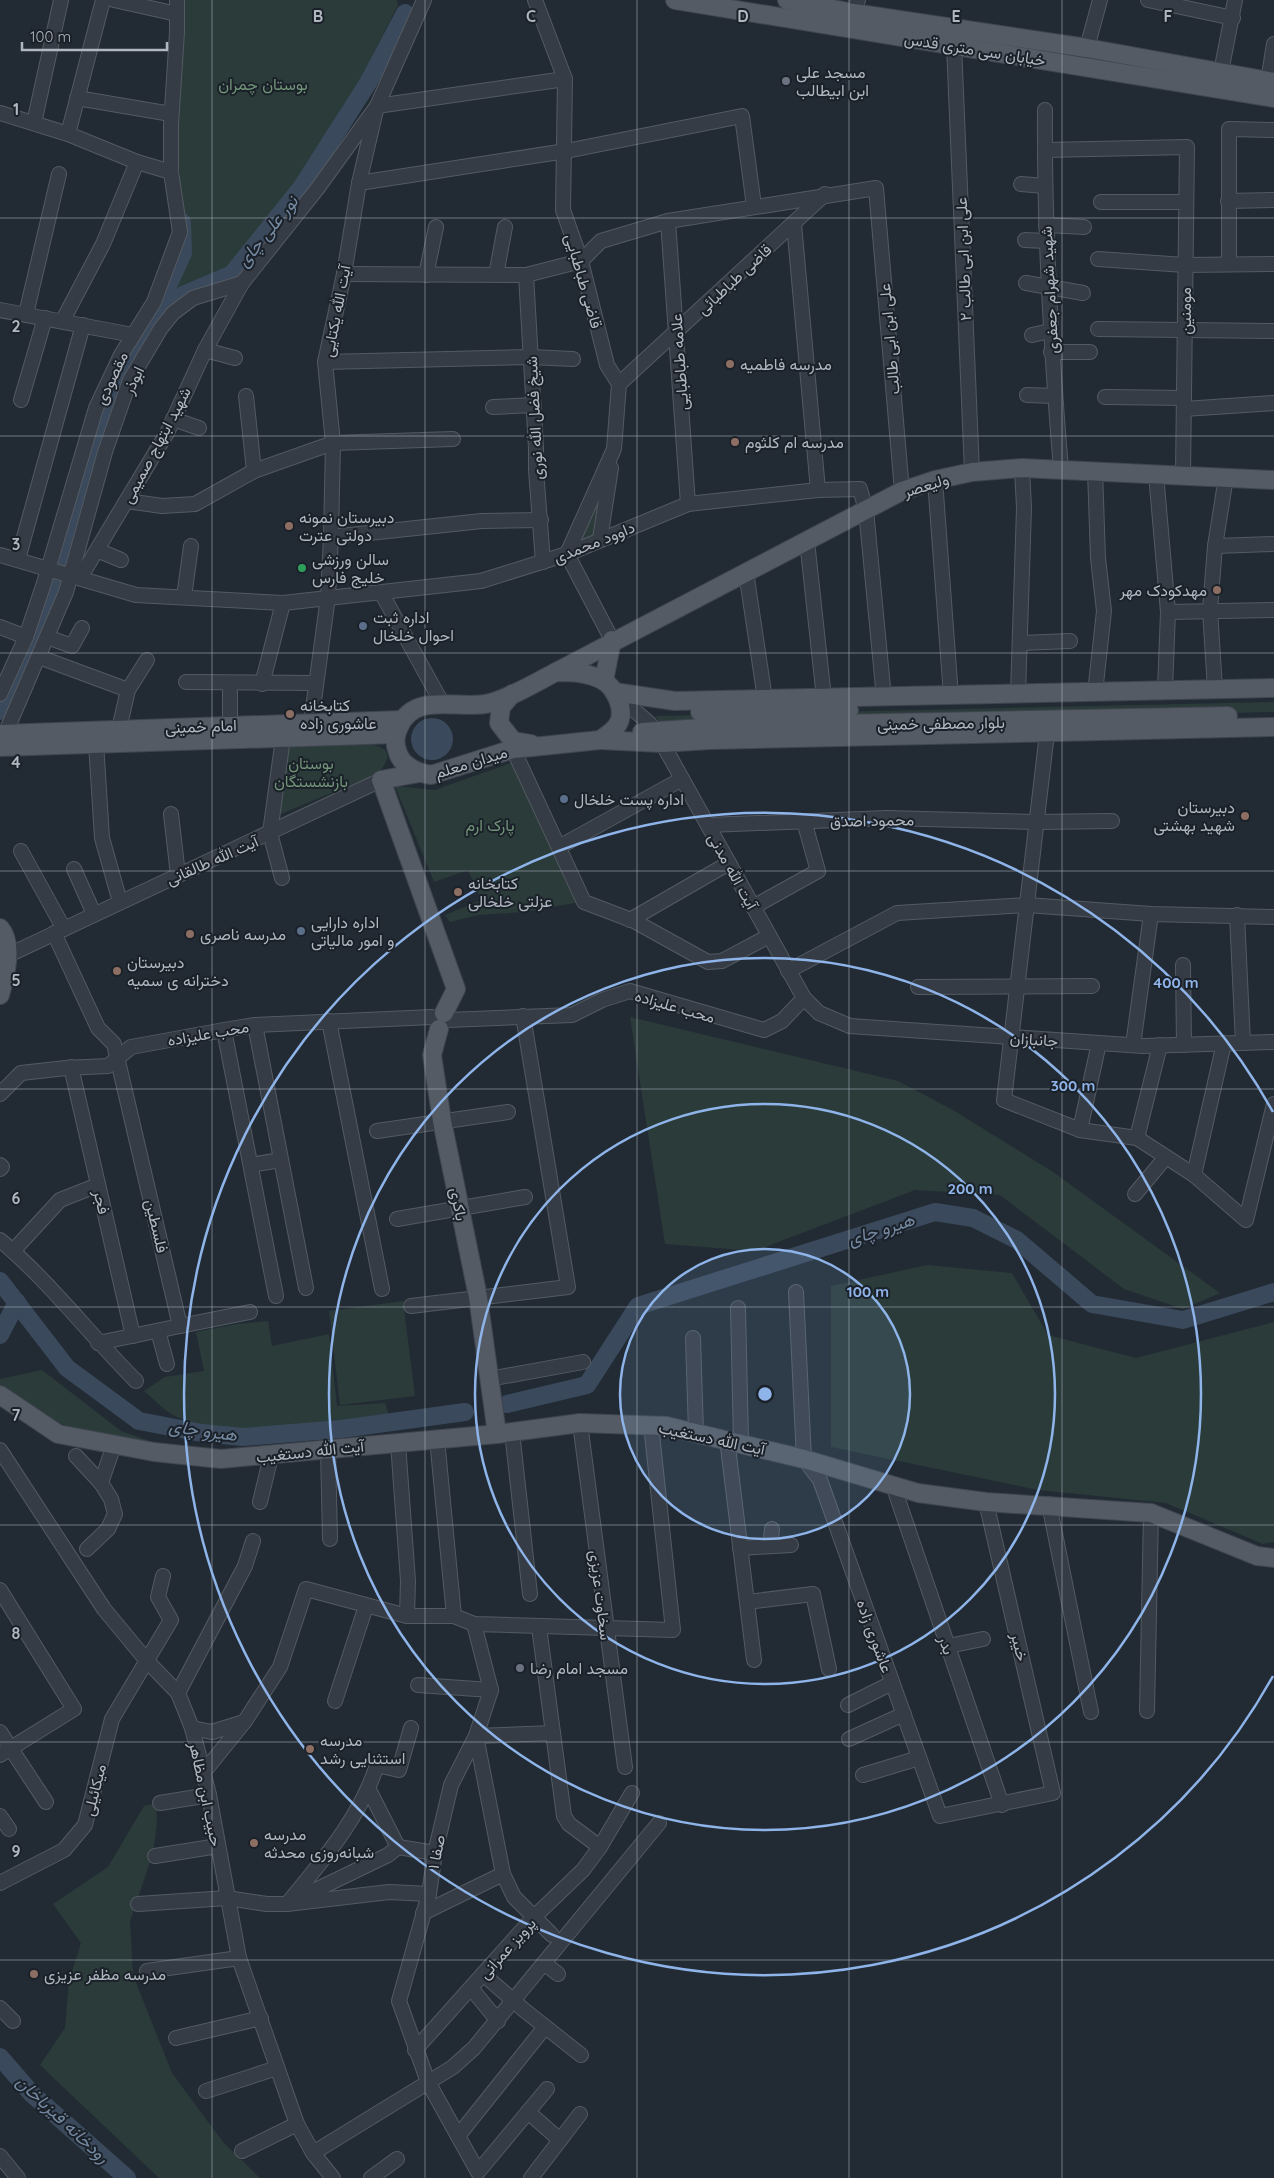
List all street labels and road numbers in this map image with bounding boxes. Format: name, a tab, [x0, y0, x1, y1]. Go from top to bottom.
street label: خیابان سی متری قدس	[903, 28, 1047, 71]
street label: علی ابن ابی طالب ۲	[951, 197, 976, 321]
street label: شهید شهرام جعفری	[1036, 226, 1063, 354]
street label: قاضی طباطبایی	[560, 231, 607, 331]
street label: قاضی طباطبائی	[692, 239, 776, 320]
street label: آیت الله یکتایی	[317, 262, 356, 359]
street label: علی ابن ابی طالب	[874, 283, 905, 395]
street label: مومنین	[1175, 287, 1196, 335]
street label: علامه طباطبایی	[666, 313, 693, 411]
street label: مقصودی	[90, 348, 133, 408]
street label: شیخ فضل الله نوری	[521, 356, 549, 480]
street label: ابوذر	[117, 363, 149, 399]
street label: شهید ابتهاج صمیمی	[117, 383, 197, 508]
street label: ولیعصر	[900, 469, 952, 503]
street label: داوود محمدی	[550, 517, 638, 568]
street label: بلوار مصطفی خمینی	[877, 712, 1005, 735]
street label: امام خمینی	[165, 715, 237, 738]
street label: میدان معلم	[432, 742, 510, 783]
street label: محمود اصدق	[830, 809, 914, 832]
street label: آیت‌ الله مدنی	[703, 829, 763, 914]
street label: آیت الله طالقانی	[163, 830, 263, 890]
street label: محب علیزاده	[632, 985, 717, 1028]
street label: محب علیزاده	[166, 1016, 250, 1051]
street label: جانبازان	[1009, 1027, 1059, 1052]
street label: باکری	[445, 1186, 472, 1223]
street label: فجر	[88, 1187, 114, 1216]
street label: فلسطین	[140, 1197, 173, 1255]
street label: آیت الله دستغیب	[657, 1417, 768, 1459]
street label: آیت الله دستغیب	[255, 1435, 366, 1467]
street label: سخاوت عزیزی	[585, 1549, 616, 1641]
street label: عاشوری زاده	[852, 1597, 897, 1676]
street label: خیبر	[1006, 1630, 1033, 1664]
street label: بدر	[933, 1632, 959, 1657]
street label: حبیب ابن مظاهر	[184, 1739, 227, 1849]
street label: میکائیلی	[78, 1762, 111, 1818]
street label: صفا ۱	[423, 1833, 449, 1871]
street label: پرویز عمرانی	[474, 1913, 541, 1984]

